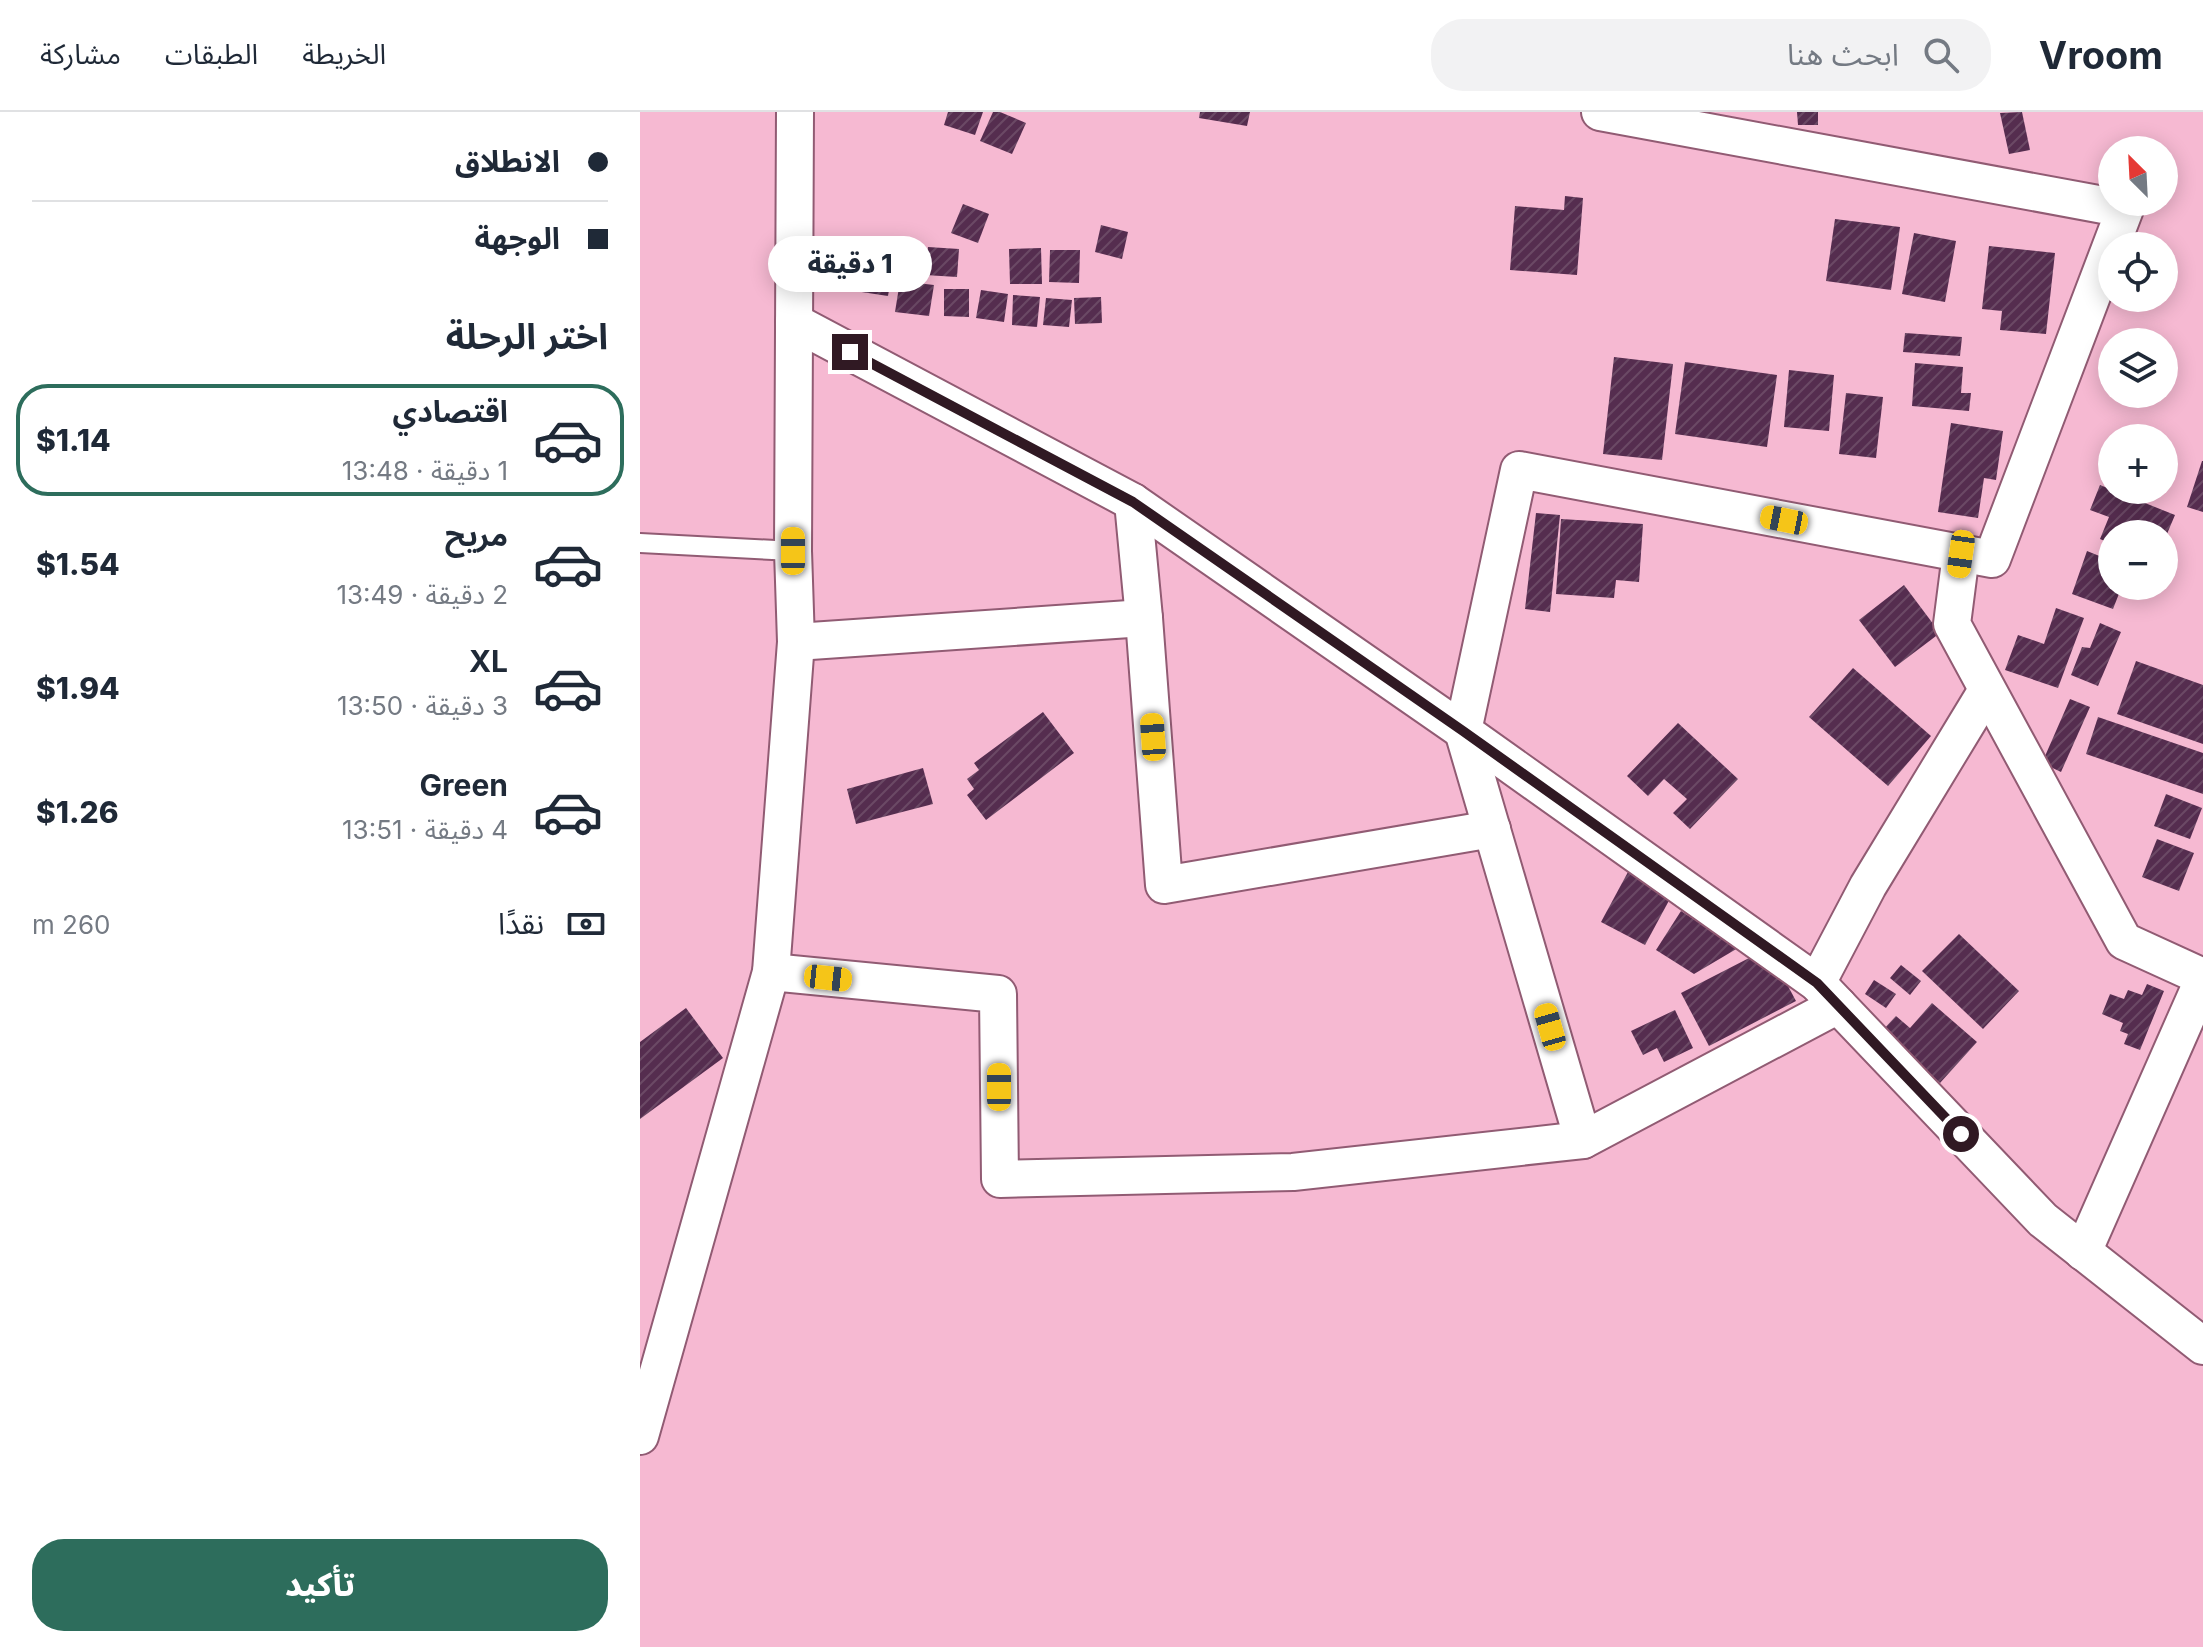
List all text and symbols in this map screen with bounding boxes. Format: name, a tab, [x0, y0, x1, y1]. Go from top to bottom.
search box	[1431, 19, 1991, 91]
text: Vroom	[2039, 32, 2163, 78]
icon: search	[1919, 33, 1963, 77]
text: ابحث هنا	[1787, 36, 1899, 72]
text: مشاركة	[40, 37, 121, 71]
text: الطبقات	[165, 37, 258, 71]
text: الخريطة	[302, 37, 386, 71]
north arrow	[2098, 136, 2178, 216]
map controls	[2098, 136, 2178, 600]
text: الانطلاق	[455, 143, 560, 179]
text: الوجهة	[475, 220, 560, 256]
button: locate	[2098, 232, 2178, 312]
callout: 1 دقيقة	[768, 236, 932, 292]
text: 1 دقيقة	[807, 248, 893, 279]
text: اختر الرحلة	[446, 314, 608, 358]
button: layers	[2098, 328, 2178, 408]
route end	[832, 334, 868, 370]
text: اقتصادي	[393, 393, 508, 429]
icon: car	[532, 404, 604, 476]
text: $1.14	[36, 422, 111, 458]
button: +	[2098, 424, 2178, 504]
text: 1 دقيقة · 13:48	[342, 455, 508, 486]
car	[1758, 504, 1810, 536]
text: مريح	[445, 517, 508, 553]
button: −	[2098, 520, 2178, 600]
car	[781, 527, 805, 575]
icon: car	[532, 528, 604, 600]
car	[1946, 529, 1976, 579]
text: $1.54	[36, 546, 120, 582]
text: 2 دقيقة · 13:49	[336, 579, 508, 610]
text: XL	[469, 643, 508, 679]
icon: car	[532, 652, 604, 724]
text: $1.94	[36, 670, 120, 706]
text: 3 دقيقة · 13:50	[337, 690, 508, 721]
car	[1139, 712, 1167, 762]
text: Green	[420, 767, 508, 803]
icon: car	[532, 776, 604, 848]
text: $1.26	[36, 794, 119, 830]
text: 4 دقيقة · 13:51	[342, 814, 508, 845]
icon: cash	[564, 902, 608, 946]
text: نقدًا	[498, 905, 544, 941]
text: 260 m	[32, 909, 110, 940]
car	[803, 964, 853, 992]
car	[1532, 1001, 1568, 1053]
car	[987, 1063, 1011, 1111]
route start	[1943, 1116, 1979, 1152]
button: تأكيد	[32, 1539, 608, 1631]

